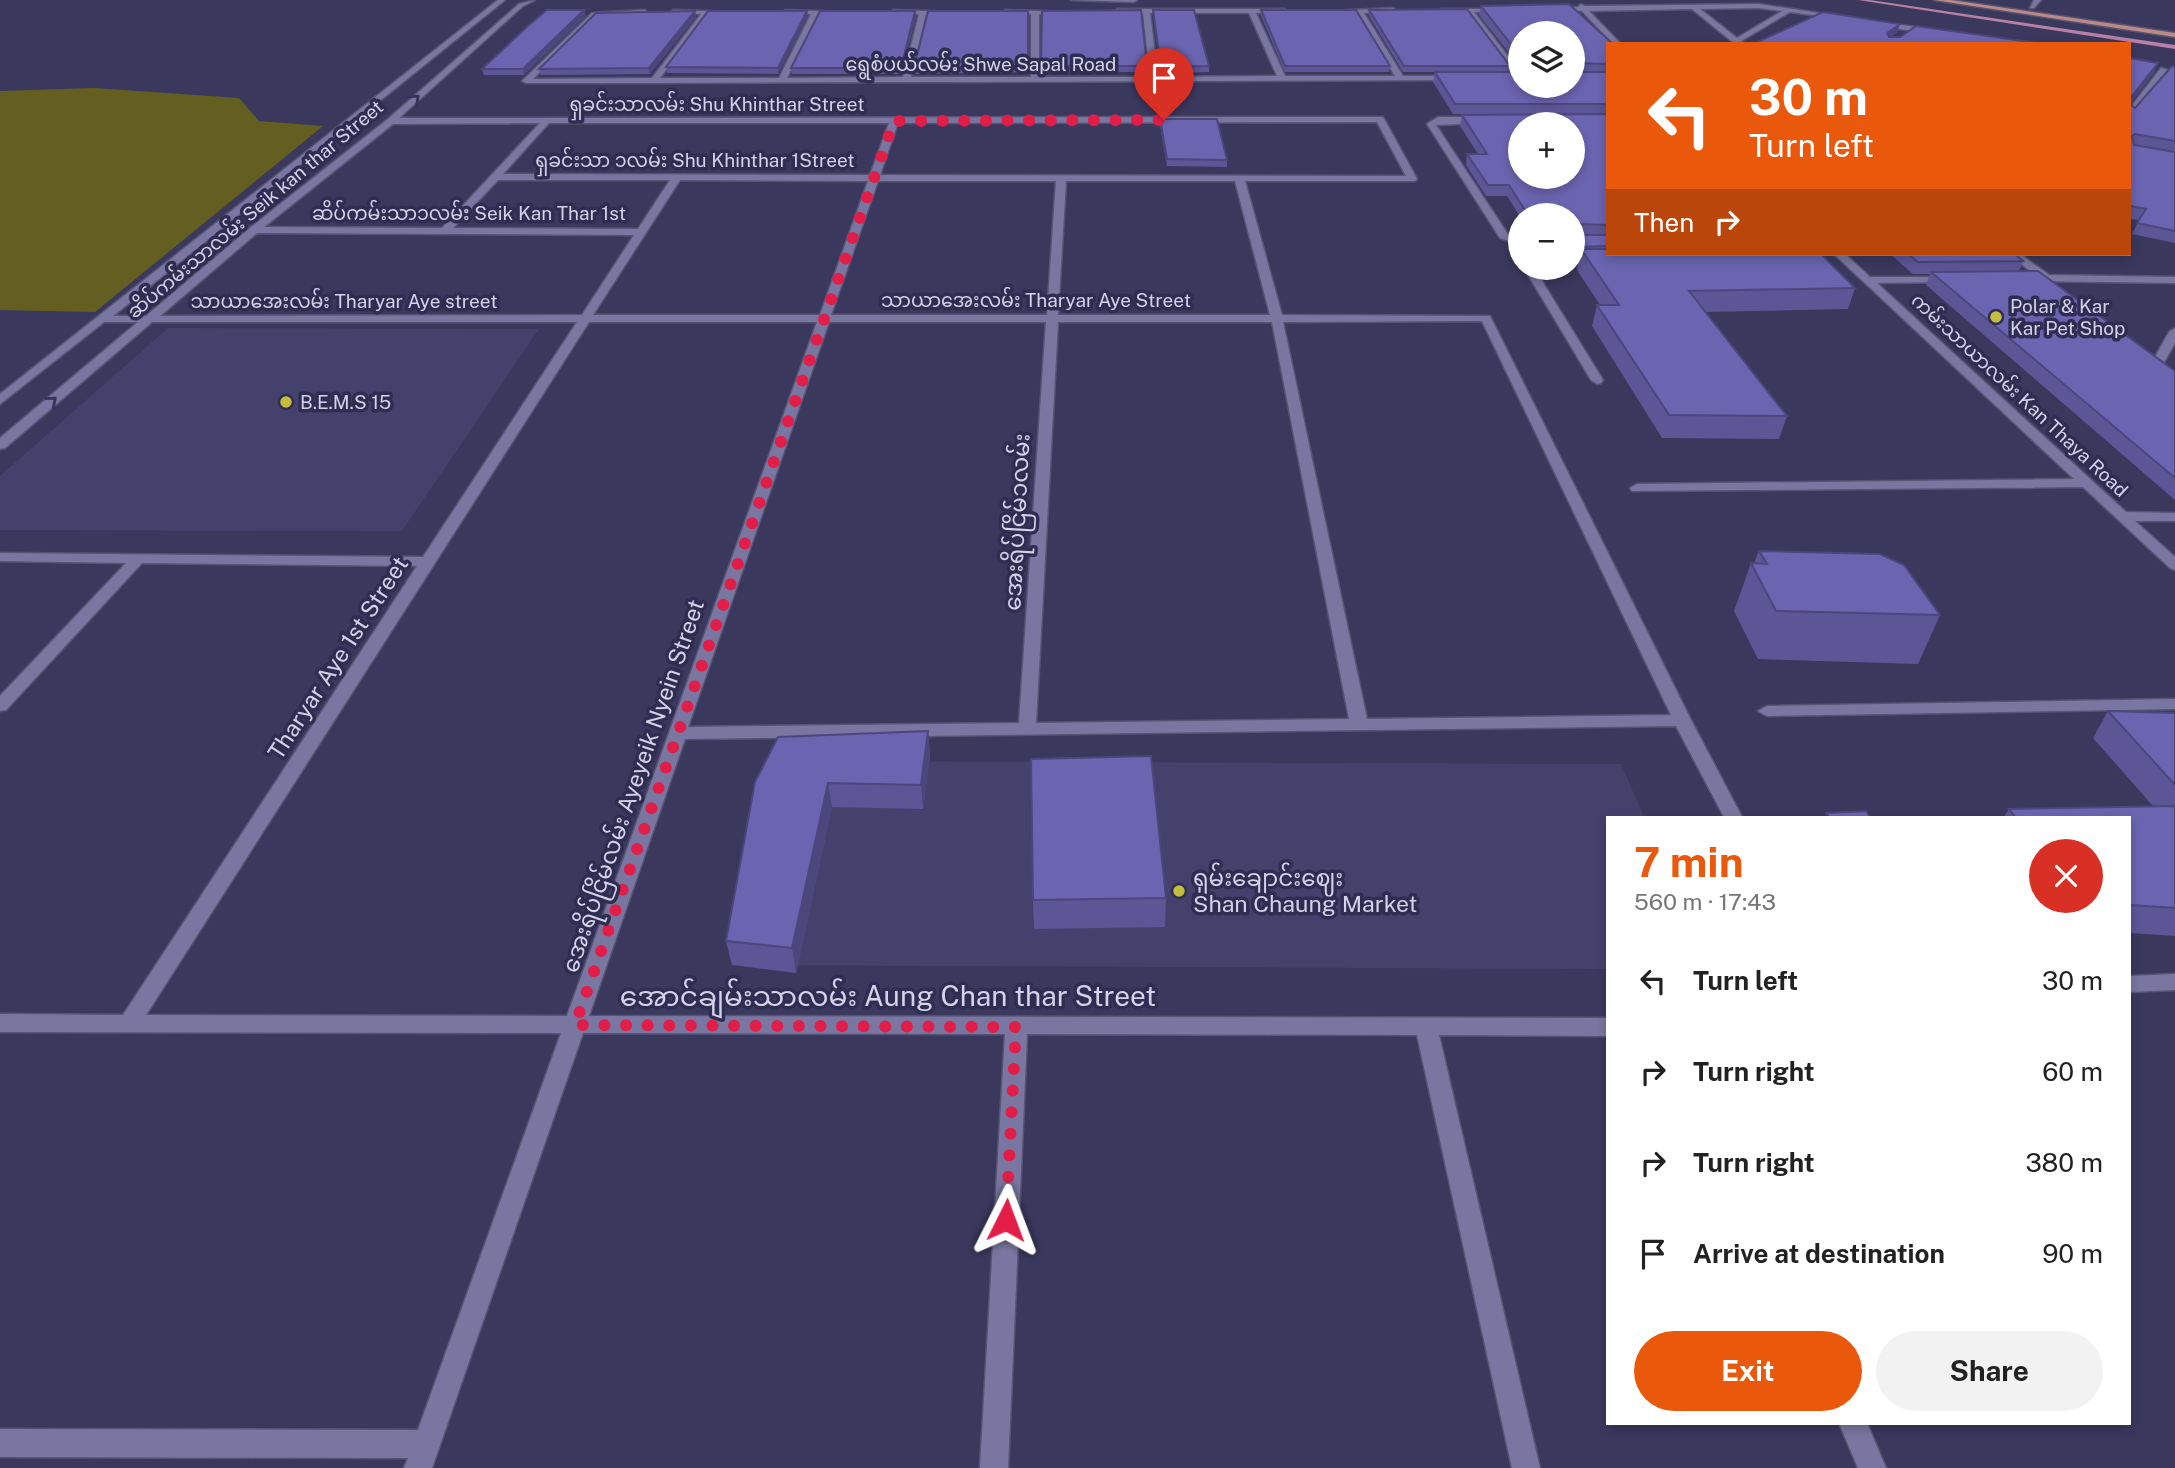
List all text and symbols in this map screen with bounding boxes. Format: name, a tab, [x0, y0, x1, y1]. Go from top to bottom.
map controls	[1508, 21, 1585, 280]
button: layers	[1508, 21, 1585, 98]
pin	[1134, 48, 1194, 120]
street label: ရွေစံပယ်လမ်း Shwe Sapal Road	[846, 50, 1116, 80]
icon: arrive	[1145, 59, 1183, 97]
text: 30 m	[1749, 68, 1868, 126]
icon: left	[1634, 70, 1725, 161]
street label: ရှခင်းသာလမ်း Shu Khinthar Street	[569, 90, 865, 121]
street label: ဆိပ်ကမ်းသာလမ်း Seik kan thar Street	[121, 93, 387, 323]
one-way arrow	[407, 95, 420, 107]
button: +	[1508, 112, 1585, 189]
text: Turn left	[1749, 127, 1874, 164]
street label: ရှခင်းသာ ၁လမ်း Shu Khinthar 1Street	[535, 146, 855, 177]
street label: ဆိပ်ကမ်းသာ၁လမ်း Seik Kan Thar 1st	[312, 199, 626, 224]
button: −	[1508, 203, 1585, 280]
icon: right	[1708, 203, 1746, 241]
text: Then	[1634, 207, 1694, 238]
street label: သာယာအေးလမ်း Tharyar Aye Street	[881, 286, 1191, 311]
street label: သာယာအေးလမ်း Tharyar Aye street	[190, 287, 498, 312]
street label: ကမ်းသာယာလမ်း Kan Thaya Road	[1907, 287, 2135, 501]
place label: Polar & Kar Kar Pet Shop	[2010, 295, 2125, 339]
marker: Polar & Kar Kar Pet Shop	[1988, 309, 2004, 325]
place label: B.E.M.S 15	[300, 391, 391, 413]
marker: B.E.M.S 15	[278, 394, 294, 410]
one-way arrow	[44, 397, 57, 409]
street label: အေးရိပ်ငြိမ်၁လမ်း	[996, 432, 1041, 612]
street label: Tharyar Aye 1st Street	[262, 551, 413, 764]
street label: အေးရိပ်ငြိမ်လမ်း Ayeyeik Nyein Street	[554, 595, 715, 978]
text: 7 min	[1634, 837, 1744, 886]
button: close	[2029, 839, 2103, 913]
place label: ရှမ်းချောင်းဈေး Shan Chaung Market	[1193, 862, 1417, 917]
marker: ရှမ်းချောင်းဈေး Shan Chaung Market	[1171, 883, 1187, 899]
text: 560 m · 17:43	[1634, 888, 1776, 915]
icon: left	[1634, 962, 1672, 1000]
text: Turn left	[1693, 965, 1798, 996]
text: 30 m	[2042, 965, 2103, 996]
street label: အောင်ချမ်းသာလမ်း Aung Chan thar Street	[620, 978, 1156, 1019]
icon: right	[1634, 1053, 1672, 1091]
text: Turn right	[1693, 1056, 1815, 1087]
text: 60 m	[2042, 1056, 2103, 1087]
icon: right	[1634, 1144, 1672, 1182]
text: Turn right	[1693, 1147, 1815, 1178]
text: 380 m	[2025, 1147, 2103, 1178]
position arrow	[969, 1183, 1043, 1257]
icon: arrive	[1634, 1235, 1672, 1273]
text: Arrive at destination	[1693, 1238, 1945, 1269]
text: 90 m	[2042, 1238, 2103, 1269]
button: Exit	[1634, 1331, 1862, 1411]
button: Share	[1876, 1331, 2103, 1411]

